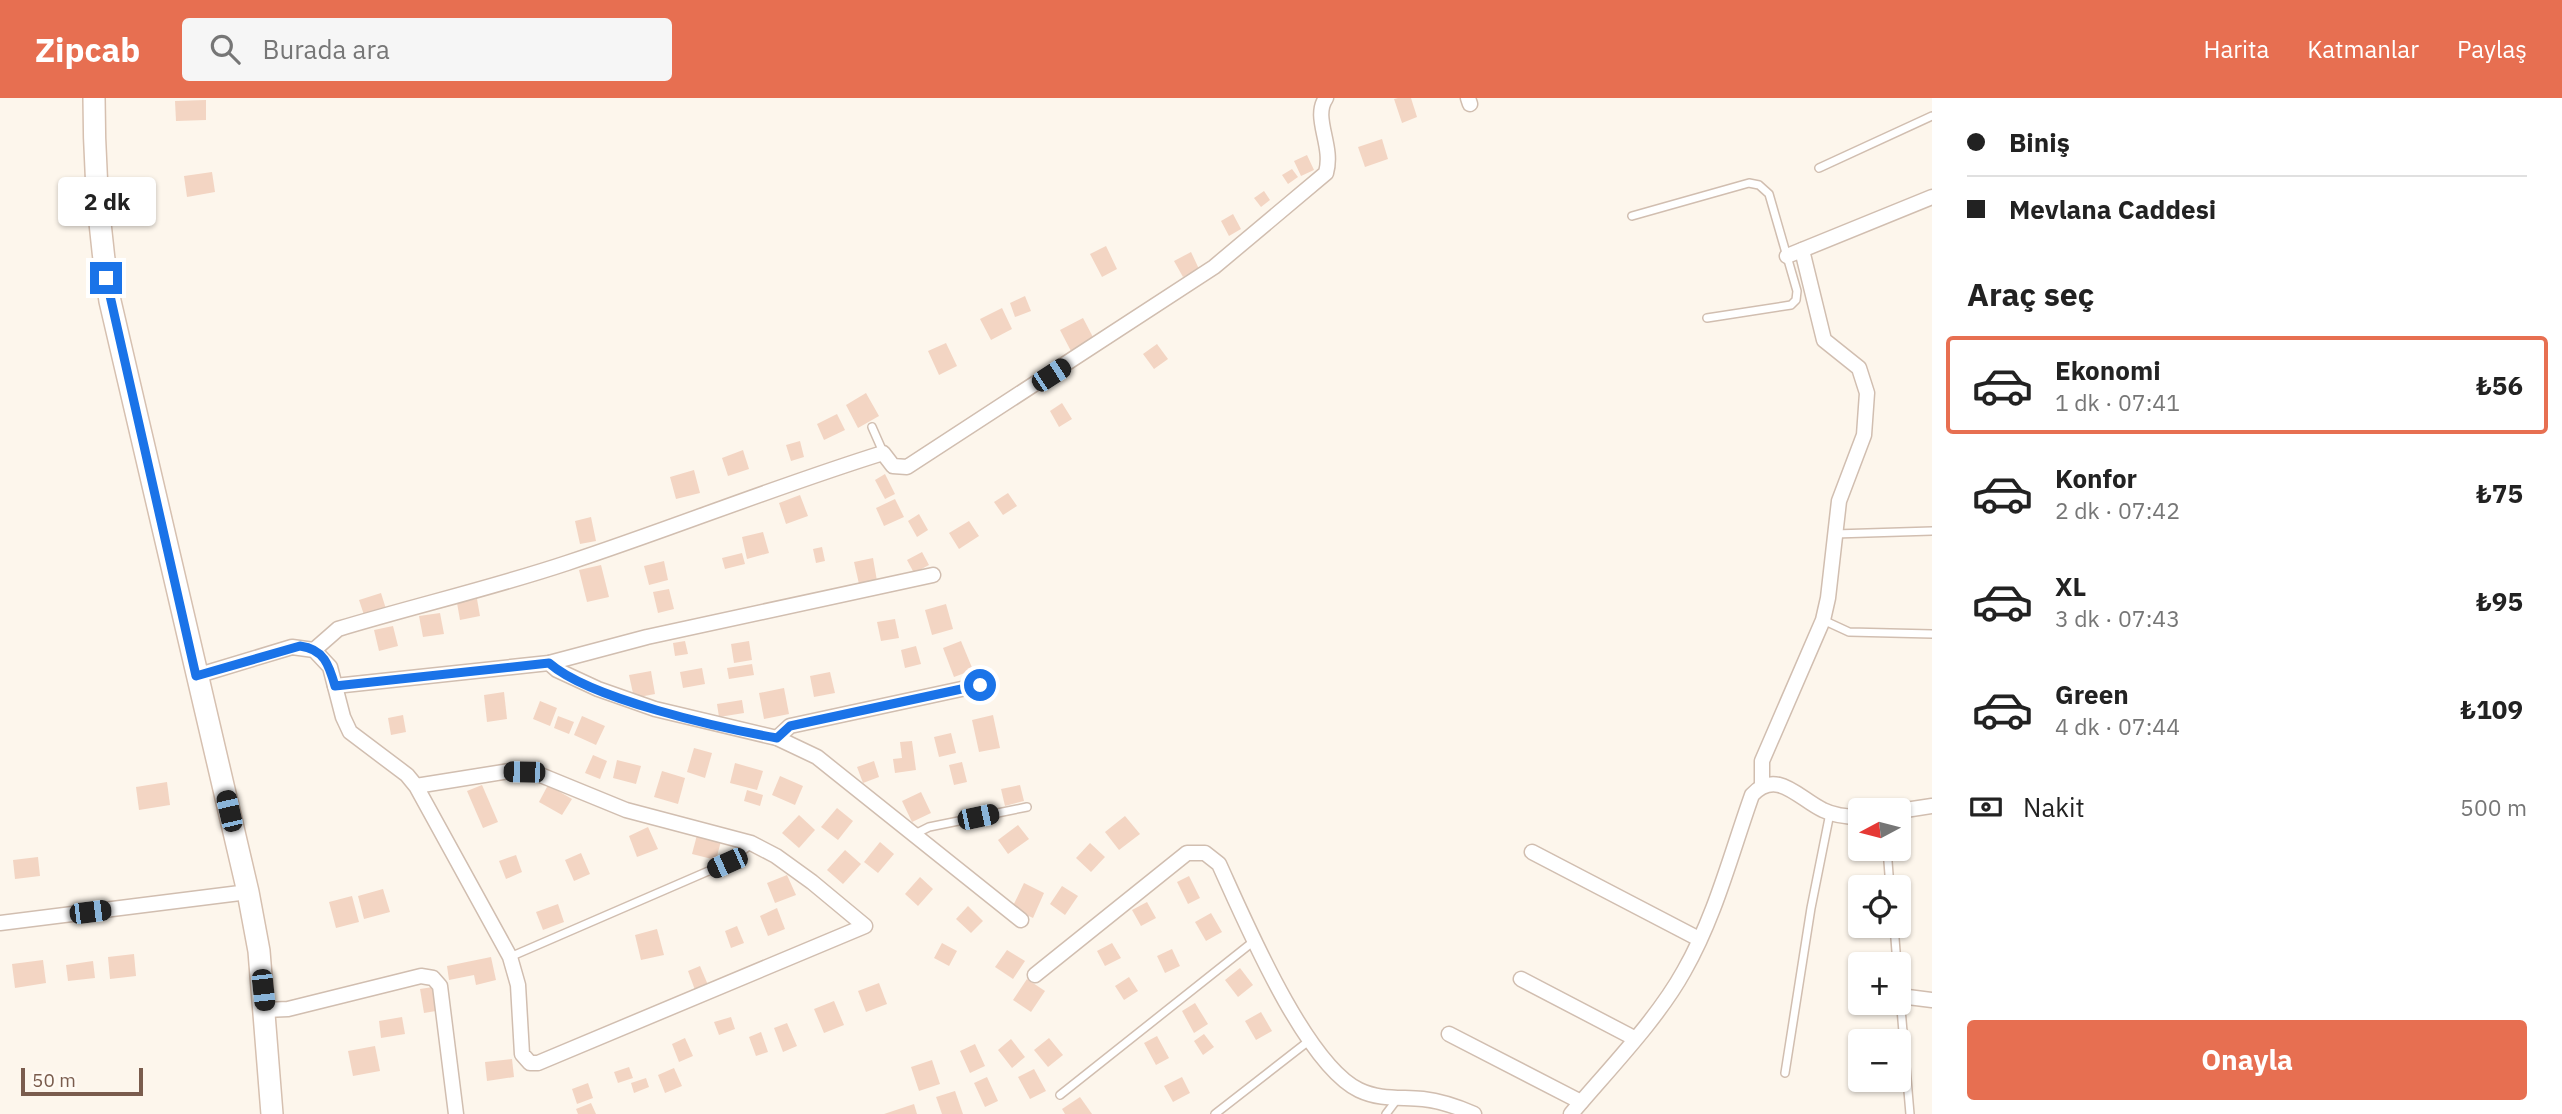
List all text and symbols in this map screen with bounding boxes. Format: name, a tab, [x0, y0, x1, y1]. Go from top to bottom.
search box	[182, 18, 672, 81]
text: Zipcab	[35, 28, 140, 71]
icon: search	[206, 30, 244, 68]
text: Burada ara	[262, 32, 390, 66]
text: Harita	[2203, 33, 2269, 65]
text: Katmanlar	[2307, 33, 2419, 65]
text: Paylaş	[2457, 33, 2527, 65]
text: Biniş	[2009, 125, 2070, 159]
callout: 2 dk	[57, 176, 155, 226]
text: 2 dk	[84, 186, 130, 216]
text: Mevlana Caddesi	[2009, 192, 2216, 226]
route end	[90, 262, 122, 294]
text: Araç seç	[1967, 273, 2094, 315]
text: Ekonomi	[2055, 353, 2161, 387]
icon: car	[1971, 354, 2034, 417]
car	[1028, 355, 1075, 395]
text: ₺56	[2476, 368, 2523, 402]
text: 1 dk · 07:41	[2055, 387, 2180, 417]
text: Konfor	[2055, 461, 2137, 495]
icon: car	[1971, 462, 2034, 525]
text: ₺75	[2476, 476, 2523, 510]
text: 2 dk · 07:42	[2055, 495, 2180, 525]
text: XL	[2055, 569, 2086, 603]
icon: car	[1971, 570, 2034, 633]
text: ₺95	[2476, 584, 2523, 618]
text: 3 dk · 07:43	[2055, 603, 2180, 633]
route start	[964, 669, 996, 701]
text: Green	[2055, 677, 2129, 711]
icon: car	[1971, 678, 2034, 741]
text: ₺109	[2460, 692, 2523, 726]
text: 4 dk · 07:44	[2055, 711, 2180, 741]
car	[503, 761, 546, 783]
car	[215, 788, 244, 834]
icon: cash	[1967, 788, 2005, 826]
text: Nakit	[2023, 790, 2085, 824]
text: 500 m	[2460, 792, 2527, 822]
north arrow	[1848, 798, 1911, 861]
map controls	[1848, 798, 1911, 1092]
car	[956, 802, 1001, 832]
car	[704, 845, 751, 881]
button: locate	[1848, 875, 1911, 938]
car	[68, 899, 113, 925]
button: +	[1848, 952, 1911, 1015]
car	[251, 968, 276, 1012]
button: Onayla	[1967, 1020, 2527, 1100]
button: −	[1848, 1029, 1911, 1092]
scale bar	[21, 1065, 144, 1097]
text: 50 m	[32, 1068, 76, 1092]

